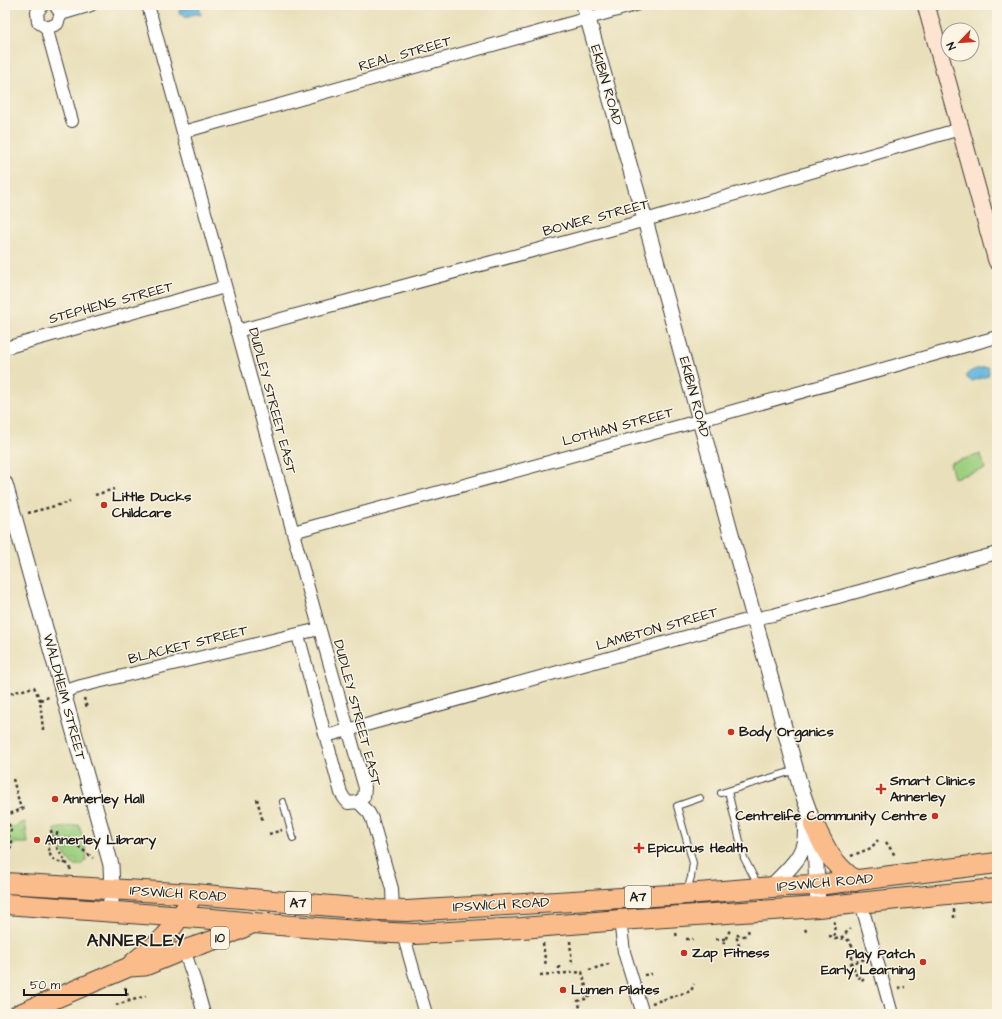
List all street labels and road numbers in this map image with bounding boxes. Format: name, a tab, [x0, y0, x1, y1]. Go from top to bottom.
street label: REAL STREET	[356, 31, 454, 77]
street label: EKIBIN ROAD	[585, 42, 627, 128]
street label: BOWER STREET	[541, 194, 652, 242]
street label: STEPHENS STREET	[47, 277, 176, 329]
street label: DUDLEY STREET EAST	[243, 326, 301, 477]
street label: EKIBIN ROAD	[674, 354, 714, 440]
street label: LOTHIAN STREET	[560, 402, 676, 452]
street label: LAMBTON STREET	[594, 602, 720, 656]
street label: BLACKET STREET	[126, 620, 250, 670]
street label: WALDHEIM STREET	[38, 632, 91, 763]
street label: DUDLEY STREET EAST	[328, 638, 386, 789]
street label: IPSWICH ROAD	[776, 869, 874, 897]
street label: IPSWICH ROAD	[129, 881, 227, 907]
road number: A7	[625, 886, 651, 908]
road number: A7	[285, 892, 311, 914]
street label: IPSWICH ROAD	[452, 892, 550, 918]
road number: 10	[211, 927, 229, 949]

